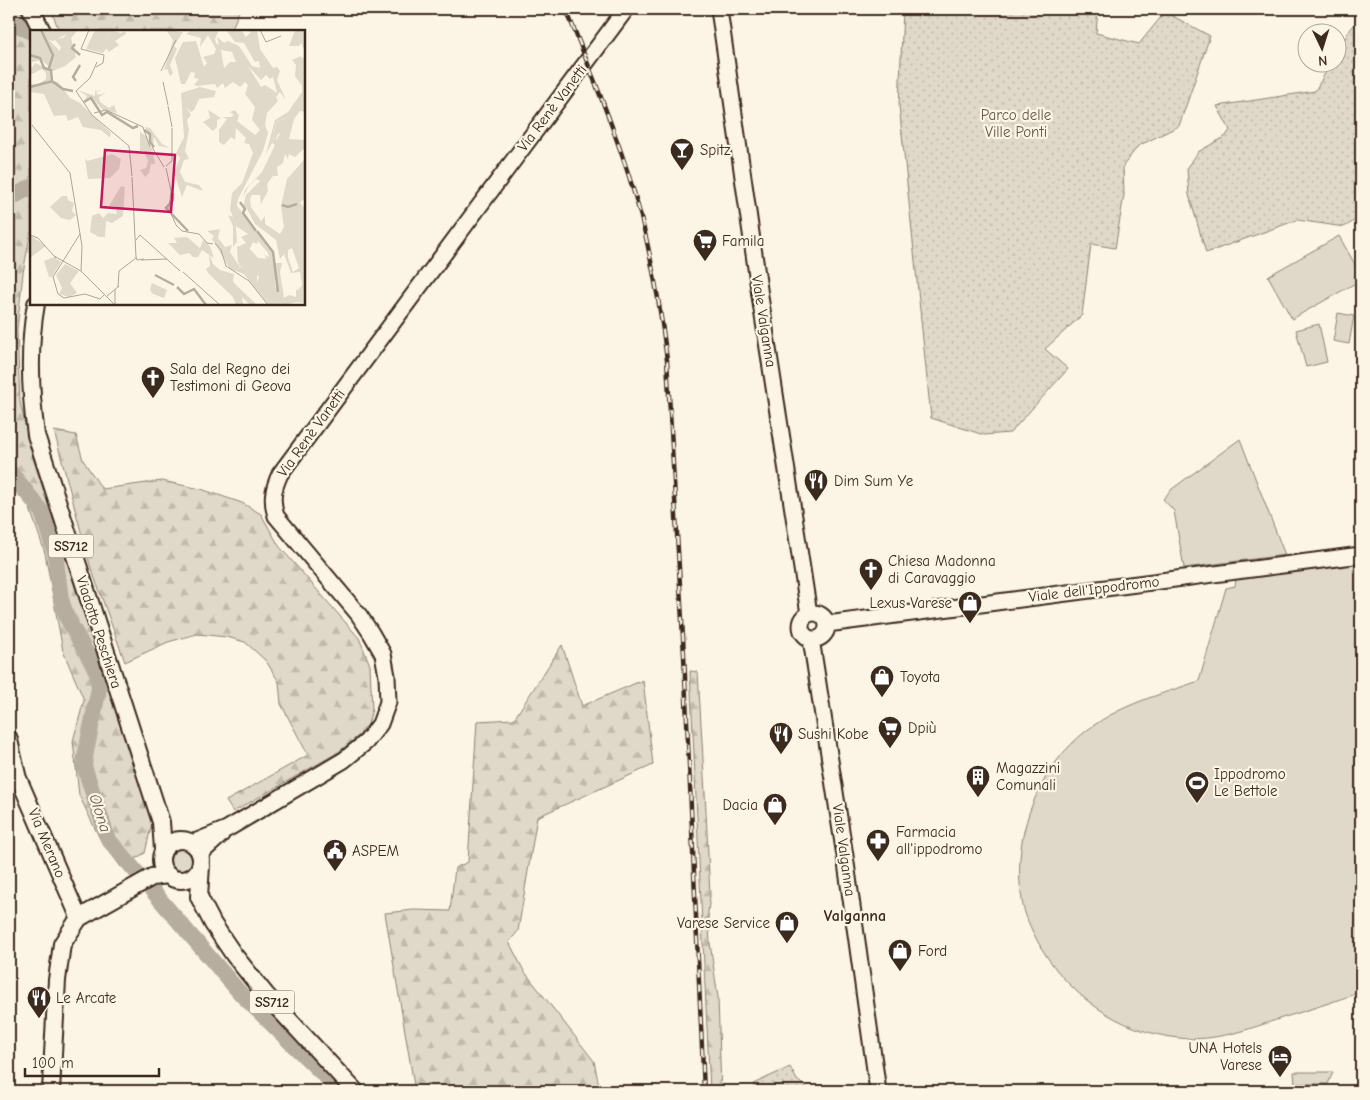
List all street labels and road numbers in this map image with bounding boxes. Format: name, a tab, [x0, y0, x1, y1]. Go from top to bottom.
street label: Via Renè Vanetti	[514, 61, 590, 155]
street label: Viale Valganna	[748, 274, 780, 368]
street label: Via Renè Vanetti	[273, 386, 349, 480]
road number: SS712	[48, 534, 94, 558]
street label: Viale dell'Ippodromo	[1028, 572, 1160, 606]
street label: Viadotto Peschiera	[72, 574, 126, 690]
street label: Viale Valganna	[829, 803, 859, 897]
street label: Via Merano	[24, 805, 70, 881]
road number: SS712	[250, 990, 294, 1014]

